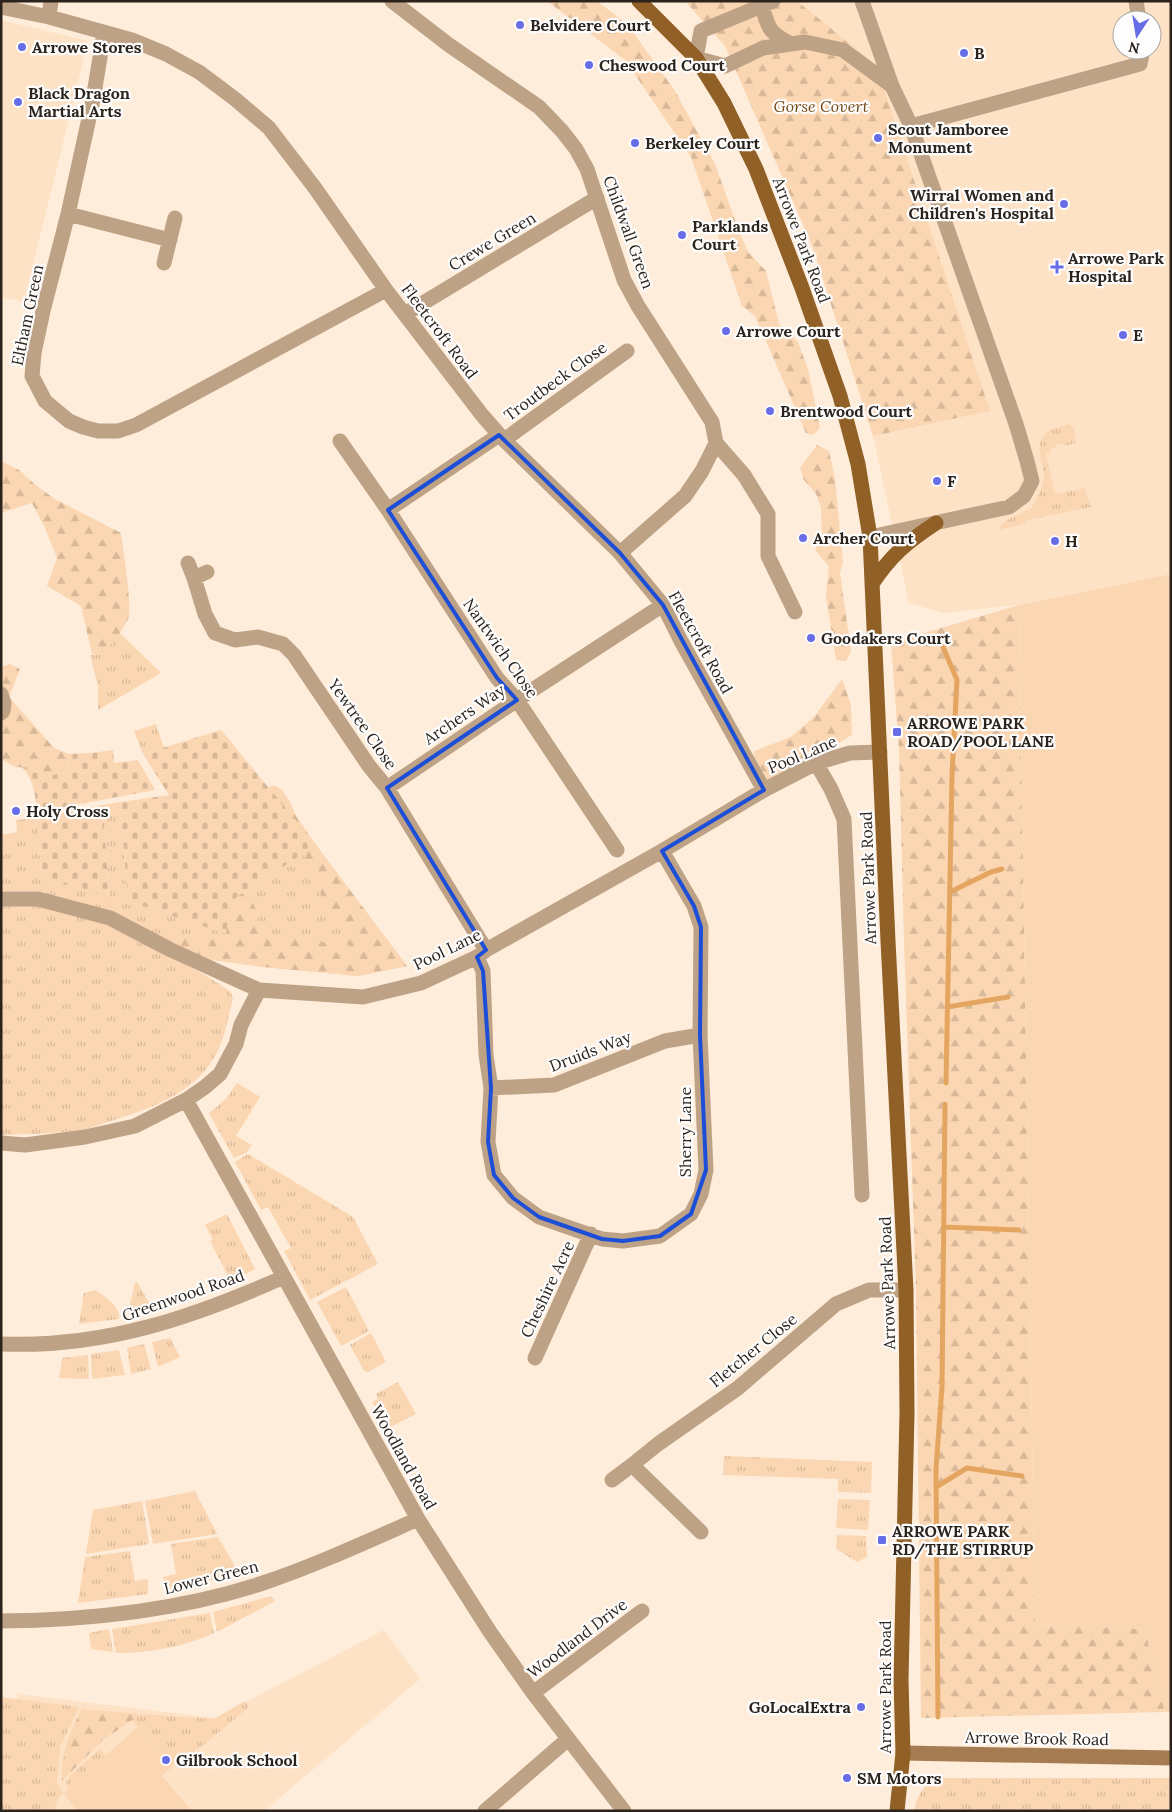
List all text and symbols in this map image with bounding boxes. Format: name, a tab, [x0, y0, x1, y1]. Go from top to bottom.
north arrow	[1112, 10, 1162, 60]
place label: Belvidere Court	[530, 15, 651, 35]
marker: Belvidere Court	[514, 19, 526, 31]
place label: Arrowe Stores	[32, 37, 142, 57]
text: N	[1127, 38, 1141, 58]
marker: Arrowe Stores	[16, 41, 28, 53]
place label: B	[974, 43, 985, 63]
marker: B	[958, 47, 970, 59]
place label: Cheswood Court	[599, 55, 726, 75]
marker: Cheswood Court	[583, 59, 595, 71]
place label: Black Dragon Martial Arts	[28, 83, 130, 121]
marker: Black Dragon Martial Arts	[12, 96, 24, 108]
park label: Gorse Covert	[774, 96, 869, 116]
place label: Scout Jamboree Monument	[888, 119, 1009, 157]
marker: Scout Jamboree Monument	[872, 132, 884, 144]
place label: Berkeley Court	[645, 133, 761, 153]
marker: Berkeley Court	[629, 137, 641, 149]
street label: Childwall Green	[599, 173, 659, 292]
street label: Arrowe Park Road	[768, 173, 835, 306]
place label: Wirral Women and Children's Hospital	[908, 185, 1054, 223]
marker: Wirral Women and Children's Hospital	[1058, 198, 1070, 210]
street label: Crewe Green	[445, 207, 539, 275]
place label: Parklands Court	[692, 216, 769, 254]
marker: Parklands Court	[676, 229, 688, 241]
place label: Arrowe Park Hospital	[1068, 248, 1164, 286]
marker: Arrowe Park Hospital	[1050, 260, 1064, 274]
street label: Eltham Green	[7, 262, 48, 367]
street label: Fleetcroft Road	[398, 279, 483, 383]
place label: Arrowe Court	[736, 321, 841, 341]
marker: Arrowe Court	[720, 325, 732, 337]
place label: E	[1133, 325, 1143, 345]
marker: E	[1117, 329, 1129, 341]
street label: Troutbeck Close	[500, 337, 611, 425]
place label: Brentwood Court	[780, 401, 913, 421]
marker: Brentwood Court	[764, 405, 776, 417]
place label: F	[947, 471, 956, 491]
marker: F	[931, 475, 943, 487]
place label: Archer Court	[813, 528, 915, 548]
place label: H	[1065, 531, 1078, 551]
marker: Archer Court	[797, 532, 809, 544]
marker: H	[1049, 535, 1061, 547]
street label: Fleetcroft Road	[665, 587, 738, 697]
street label: Nantwich Close	[459, 594, 543, 702]
place label: Goodakers Court	[821, 628, 951, 648]
marker: Goodakers Court	[805, 632, 817, 644]
street label: Yewtree Close	[324, 674, 402, 774]
street label: Archers Way	[419, 679, 509, 749]
place label: ARROWE PARK ROAD/POOL LANE	[907, 713, 1054, 752]
marker: ARROWE PARK ROAD/POOL LANE	[891, 726, 903, 738]
street label: Pool Lane	[764, 730, 840, 777]
place label: Holy Cross	[26, 801, 109, 821]
marker: Holy Cross	[10, 805, 22, 817]
street label: Arrowe Park Road	[856, 811, 880, 946]
street label: Pool Lane	[410, 924, 485, 974]
street label: Druids Way	[546, 1026, 634, 1076]
street label: Sherry Lane	[675, 1086, 695, 1177]
street label: Arrowe Park Road	[875, 1216, 899, 1351]
street label: Cheshire Acre	[516, 1237, 578, 1341]
street label: Greenwood Road	[119, 1265, 247, 1325]
street label: Fletcher Close	[705, 1308, 801, 1391]
street label: Woodland Road	[367, 1401, 441, 1513]
place label: ARROWE PARK RD/THE STIRRUP	[892, 1521, 1033, 1560]
marker: ARROWE PARK RD/THE STIRRUP	[876, 1534, 888, 1546]
street label: Lower Green	[162, 1556, 261, 1598]
street label: Woodland Drive	[523, 1594, 631, 1682]
street label: Arrowe Park Road	[875, 1620, 895, 1755]
place label: GoLocalExtra	[749, 1697, 852, 1717]
marker: GoLocalExtra	[855, 1701, 867, 1713]
street label: Arrowe Brook Road	[964, 1727, 1109, 1749]
place label: Gilbrook School	[176, 1750, 298, 1770]
marker: Gilbrook School	[160, 1754, 172, 1766]
place label: SM Motors	[857, 1768, 942, 1788]
marker: SM Motors	[841, 1772, 853, 1784]

